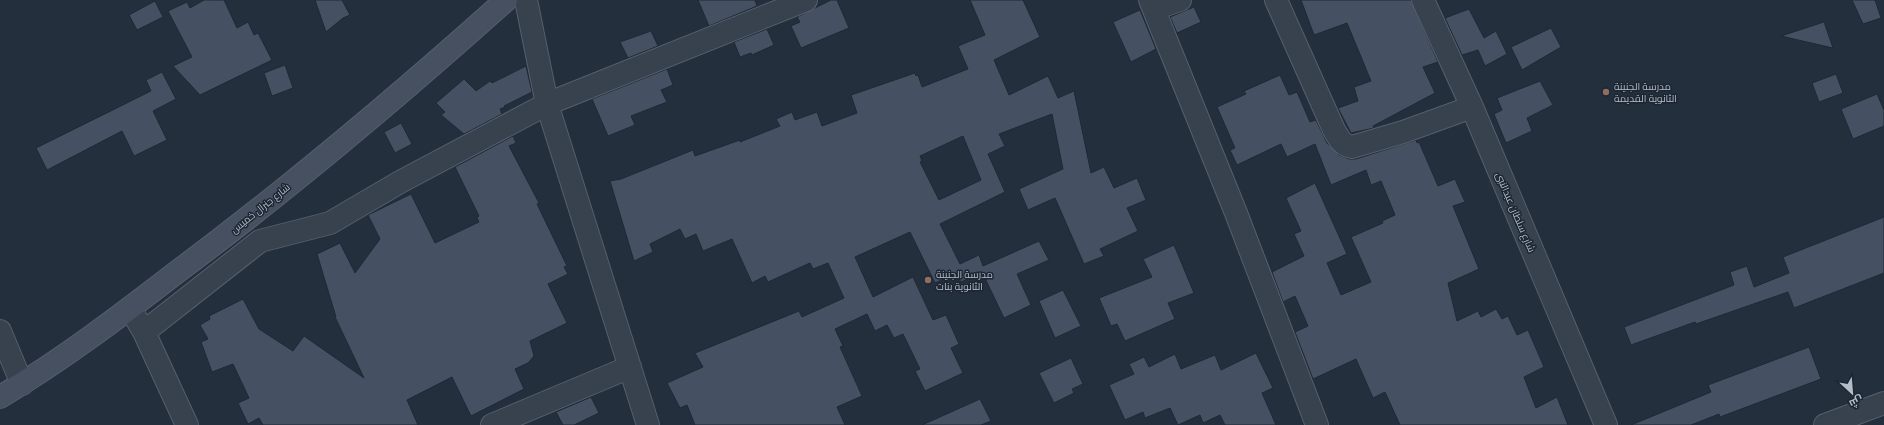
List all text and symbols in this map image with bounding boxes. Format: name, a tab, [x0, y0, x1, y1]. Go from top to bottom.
place label: مدرسة الجنينة الثانوية القديمة	[1614, 81, 1677, 104]
marker: مدرسة الجنينة الثانوية القديمة	[1601, 87, 1611, 97]
street label: شارع سلطان عبدالنبى	[1493, 170, 1537, 254]
street label: شارع جنرال خميس	[229, 181, 293, 236]
place label: مدرسة الجنينة الثانوية بنات	[936, 269, 993, 292]
marker: مدرسة الجنينة الثانوية بنات	[923, 275, 933, 285]
north arrow	[1832, 373, 1872, 413]
text: ش	[1847, 393, 1865, 410]

